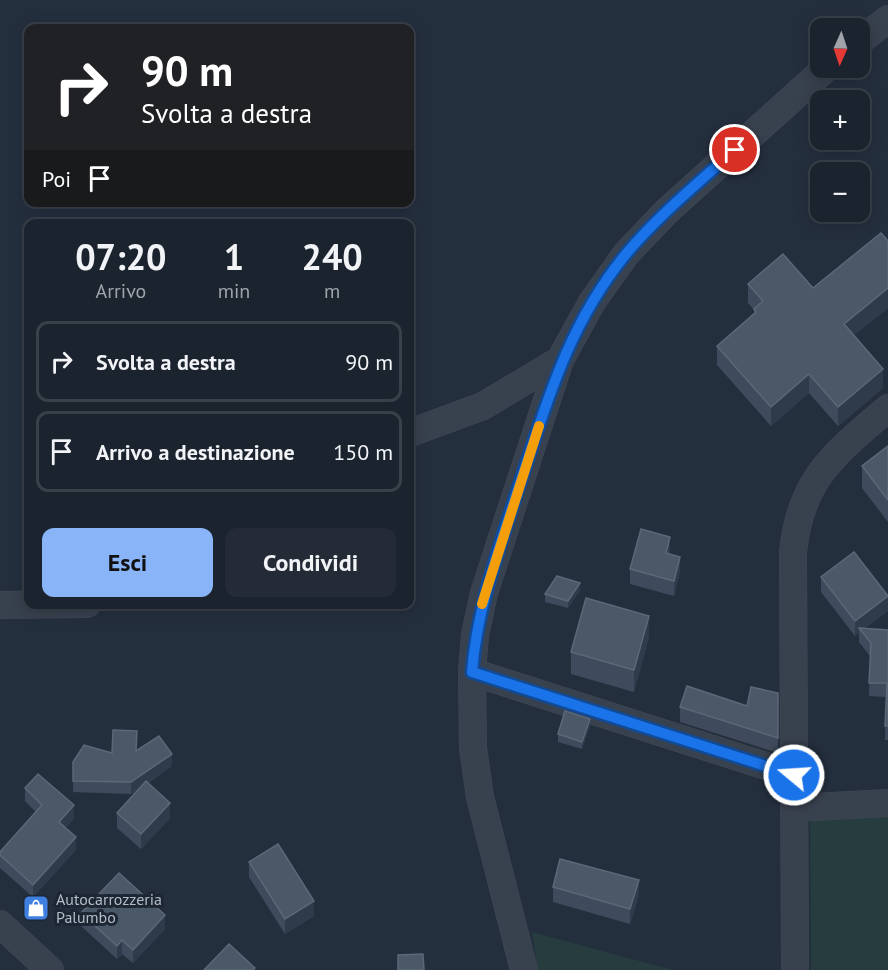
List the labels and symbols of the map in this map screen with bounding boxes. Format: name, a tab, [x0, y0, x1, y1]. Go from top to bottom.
north arrow	[810, 18, 870, 78]
pin	[709, 124, 760, 175]
position arrow	[762, 743, 826, 807]
place label: Autocarrozzeria Palumbo	[56, 889, 162, 927]
shop icon: Autocarrozzeria Palumbo	[21, 893, 51, 923]

